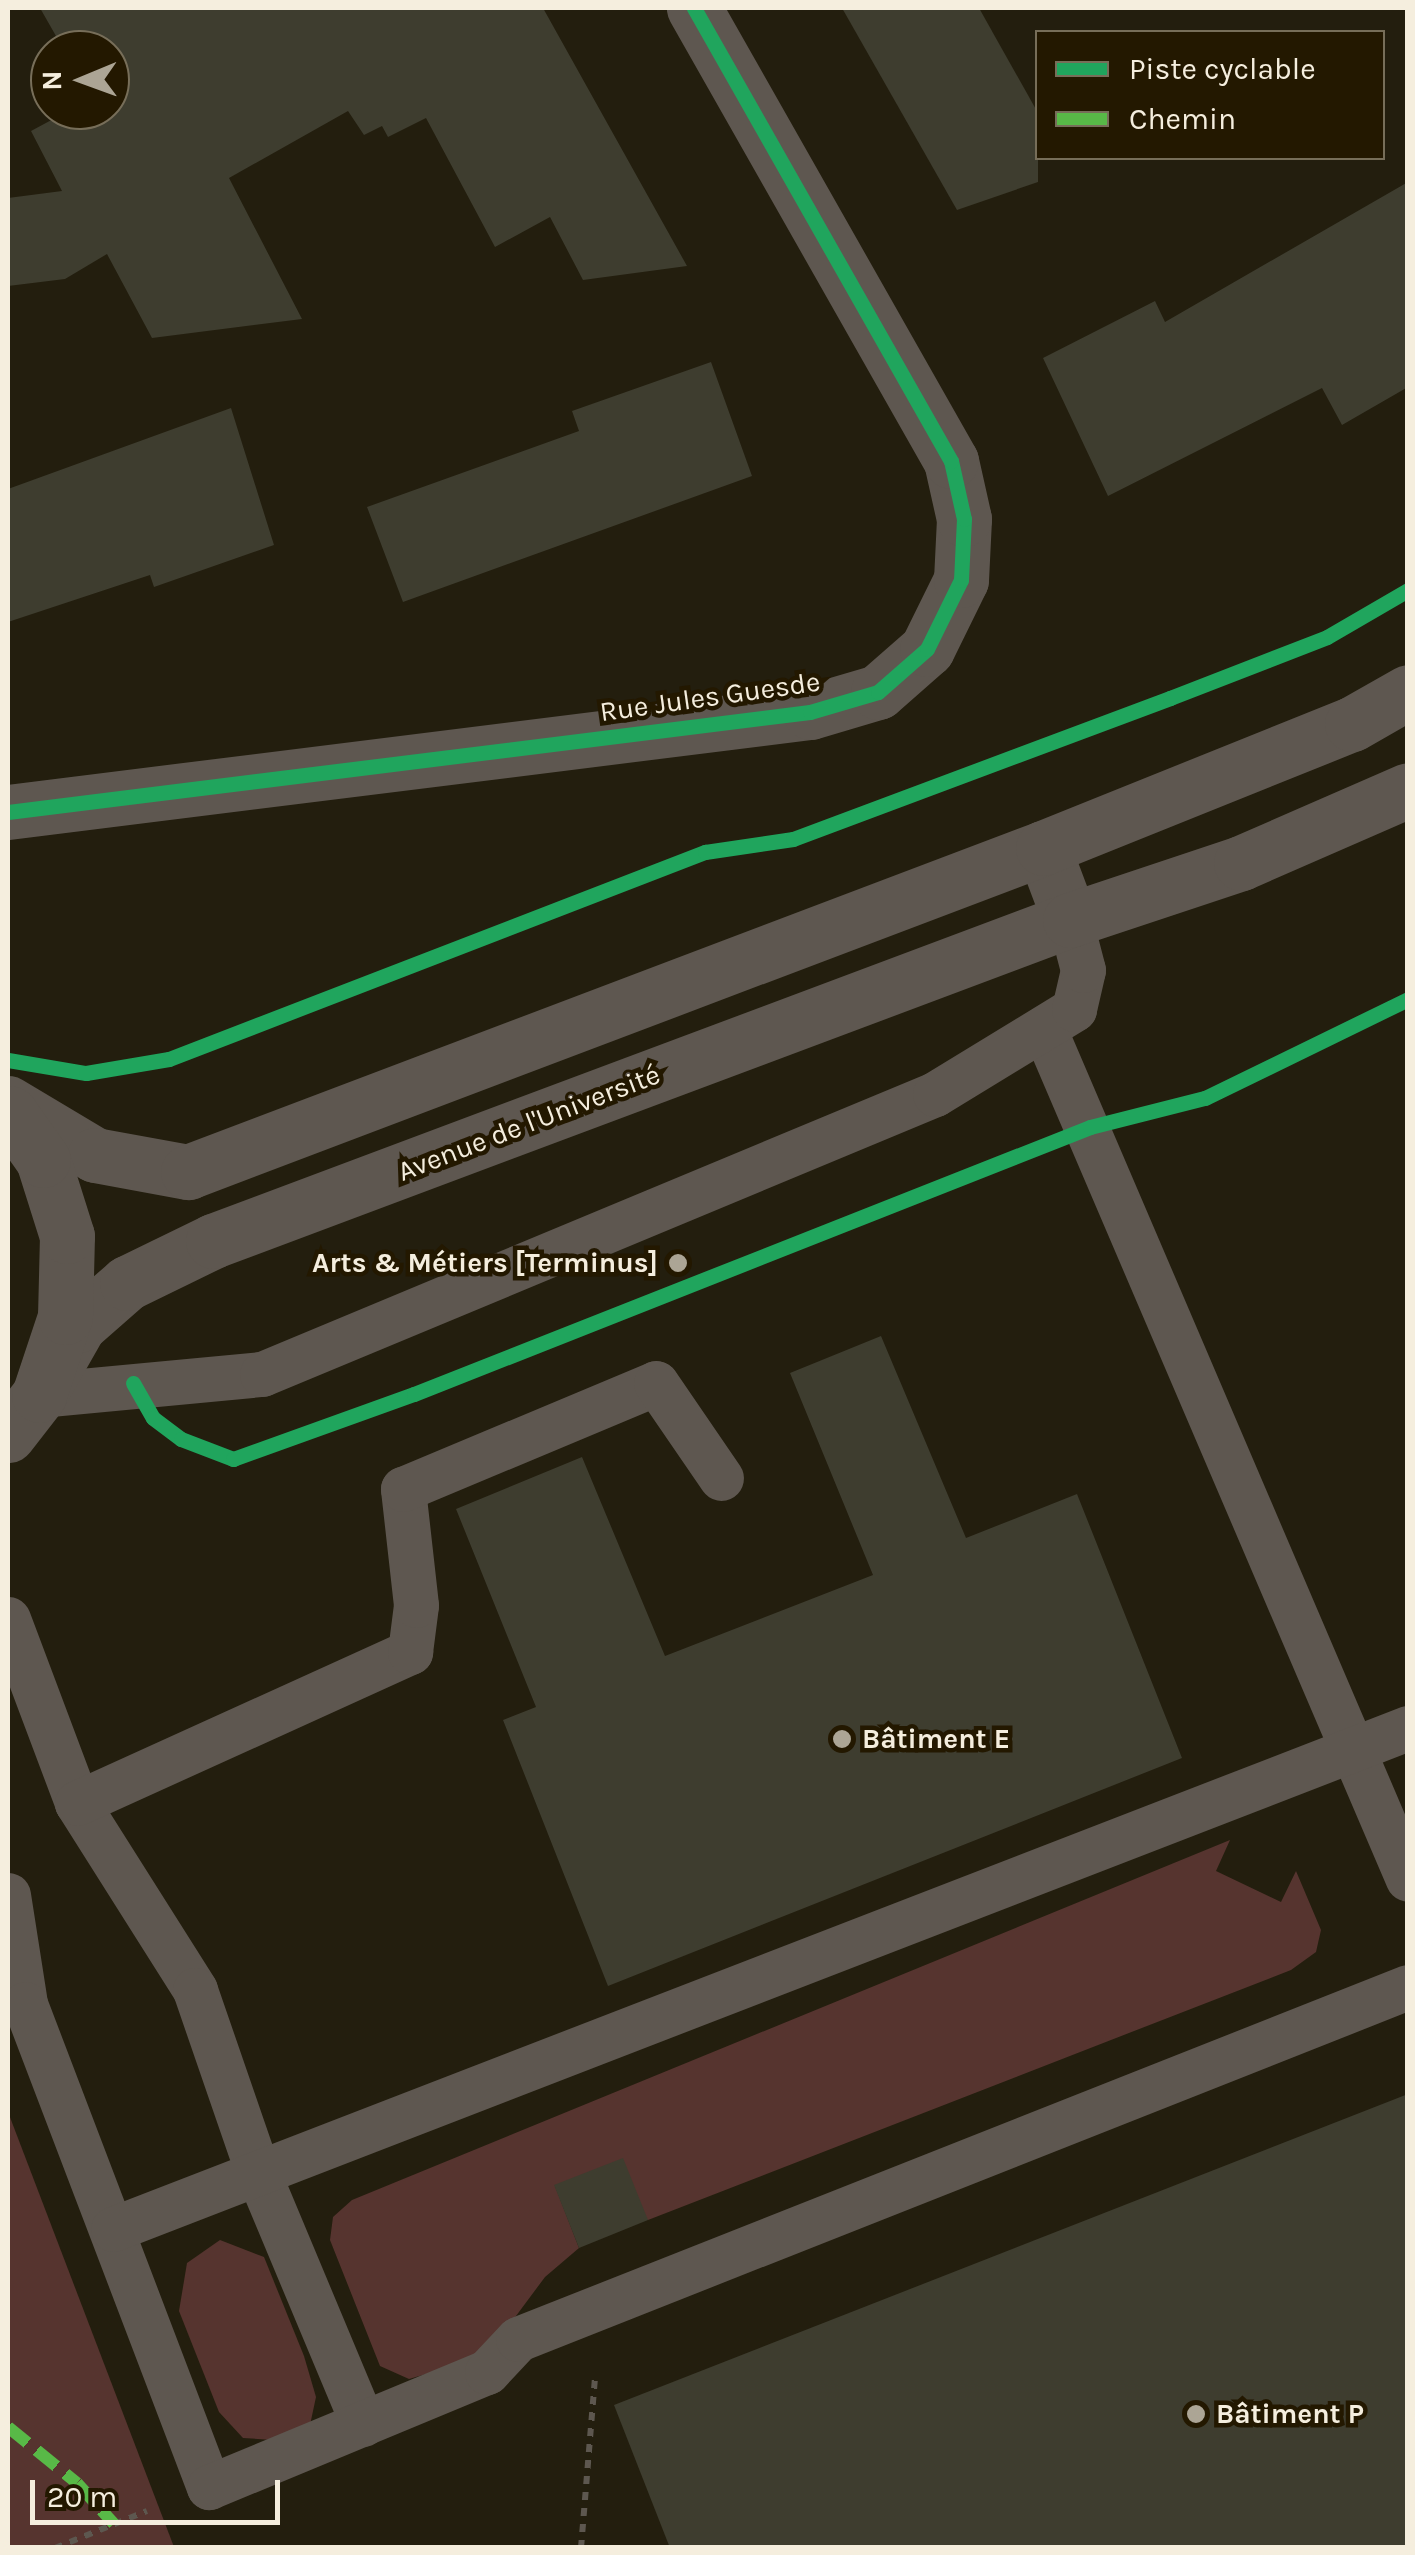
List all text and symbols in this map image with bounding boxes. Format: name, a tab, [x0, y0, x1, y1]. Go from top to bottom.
north arrow	[30, 30, 130, 130]
legend	[1035, 30, 1385, 160]
text: Piste cyclable	[1129, 51, 1316, 87]
text: N	[35, 70, 68, 91]
text: Chemin	[1129, 101, 1236, 137]
street label: Rue Jules Guesde	[598, 665, 822, 729]
street label: Avenue de l'Université	[393, 1057, 665, 1189]
place label: Arts & Métiers [Terminus]	[312, 1246, 658, 1280]
marker: Arts & Métiers [Terminus]	[667, 1252, 689, 1274]
place label: Bâtiment E	[862, 1722, 1010, 1756]
marker: Bâtiment E	[831, 1728, 853, 1750]
place label: Bâtiment P	[1216, 2397, 1364, 2431]
marker: Bâtiment P	[1185, 2403, 1207, 2425]
scale bar	[35, 2460, 285, 2522]
text: 20 m	[47, 2479, 117, 2515]

